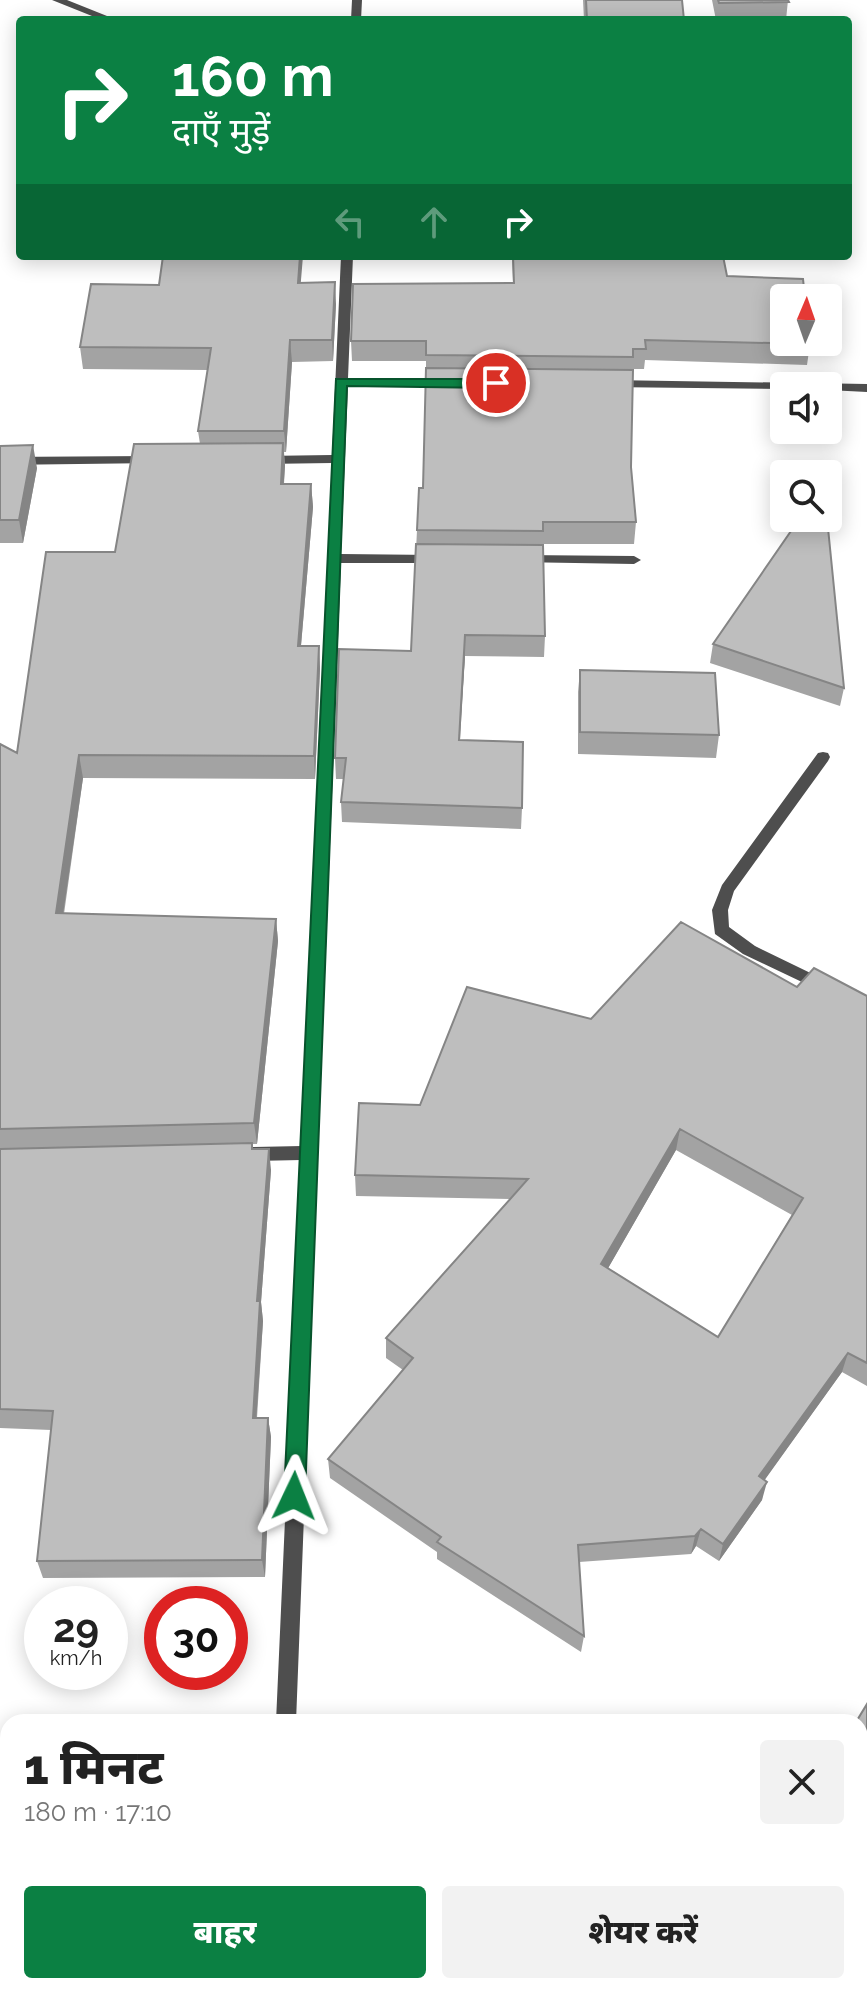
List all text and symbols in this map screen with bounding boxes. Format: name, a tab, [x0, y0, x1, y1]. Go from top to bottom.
text: 160 m	[172, 43, 334, 109]
icon: right	[40, 48, 144, 152]
text: दाएँ मुड़ें	[172, 110, 270, 152]
icon: left	[328, 200, 372, 244]
icon: ahead	[412, 200, 456, 244]
icon: right	[496, 200, 540, 244]
north arrow	[770, 284, 842, 356]
map controls	[770, 284, 842, 532]
pin	[462, 349, 530, 417]
icon: arrive	[474, 361, 518, 405]
button: sound	[770, 372, 842, 444]
button: search	[770, 460, 842, 532]
position arrow	[252, 1454, 336, 1538]
speed limit sign: 30	[144, 1586, 248, 1690]
text: 29	[53, 1604, 99, 1651]
text: km/h	[50, 1646, 102, 1670]
text: 1 मिनट	[24, 1739, 163, 1795]
button: close	[760, 1740, 844, 1824]
text: 180 m · 17:10	[24, 1797, 172, 1827]
button: बाहर	[24, 1886, 426, 1978]
button: शेयर करें	[442, 1886, 844, 1978]

